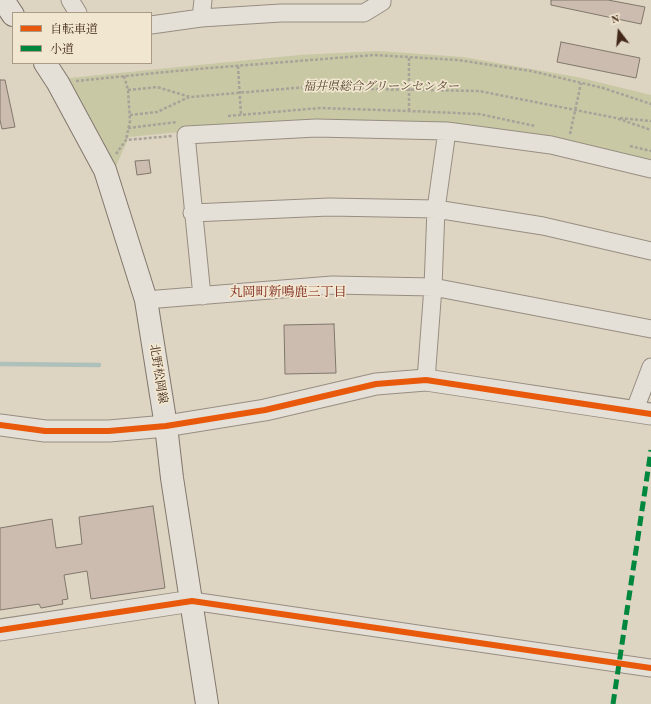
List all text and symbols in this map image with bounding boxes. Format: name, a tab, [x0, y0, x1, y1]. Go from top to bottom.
legend	[12, 12, 152, 64]
north arrow	[599, 12, 639, 52]
text: N	[610, 14, 621, 26]
text: 自転車道	[50, 24, 98, 36]
text: 小道	[50, 44, 74, 56]
park label: 福井県総合グリーンセンター	[303, 80, 459, 94]
district label: 丸岡町新鳴鹿三丁目	[230, 285, 346, 301]
street label: 北野松岡線	[146, 343, 170, 405]

